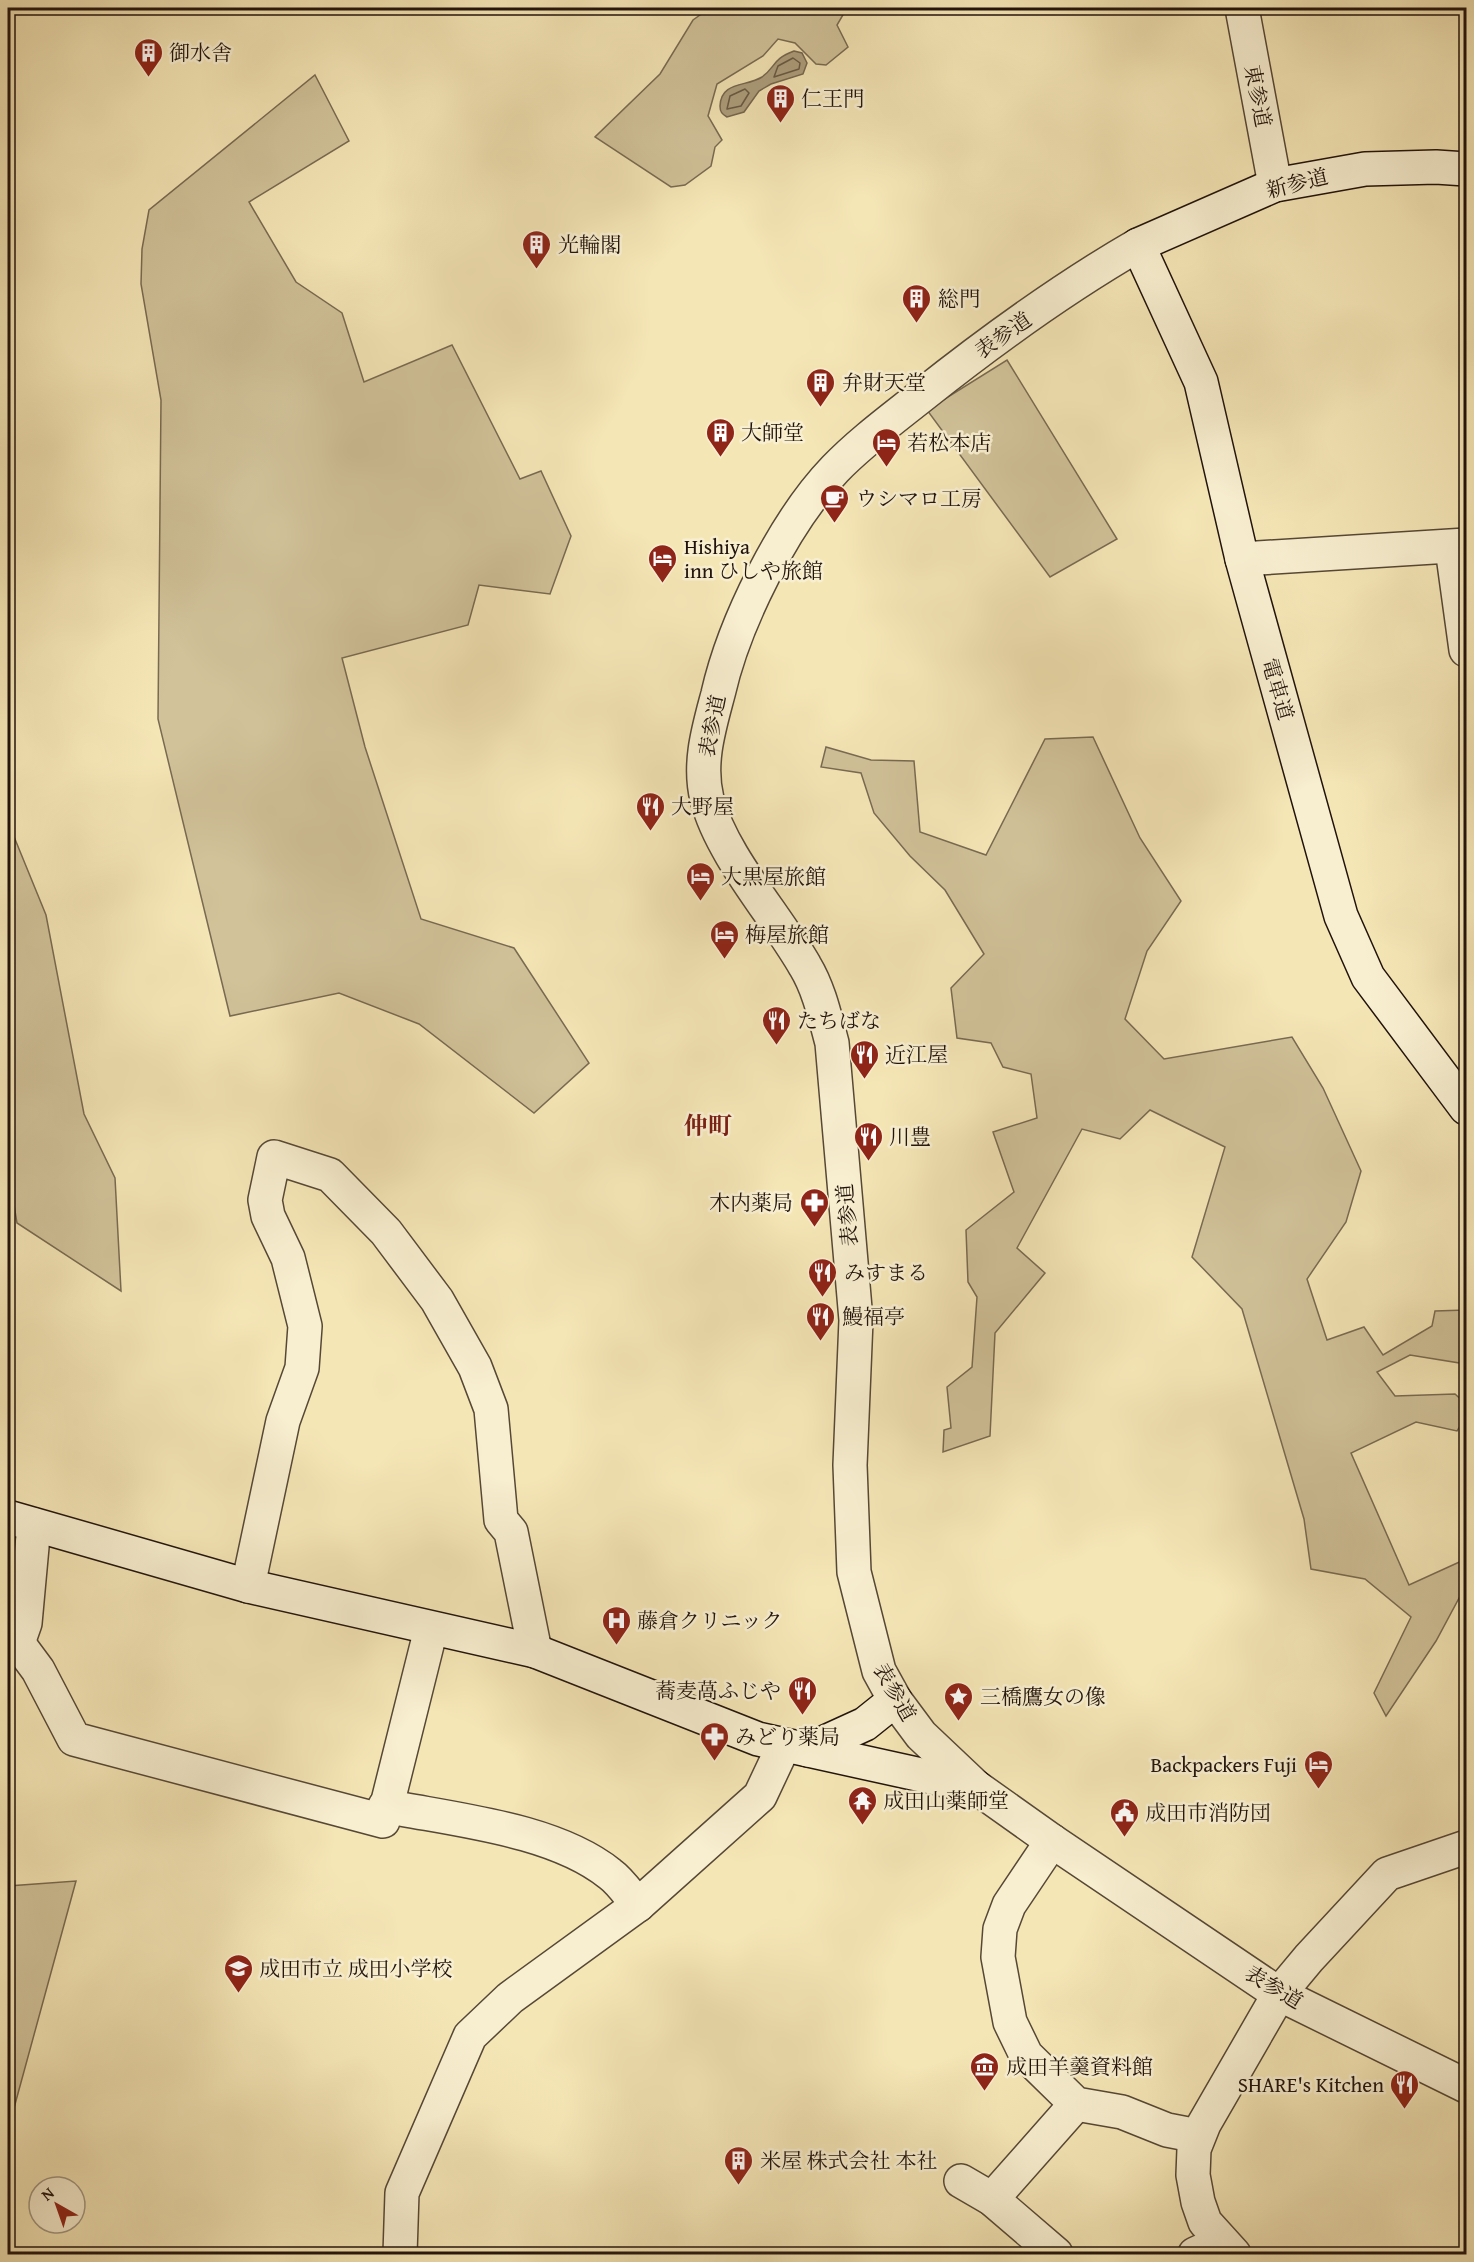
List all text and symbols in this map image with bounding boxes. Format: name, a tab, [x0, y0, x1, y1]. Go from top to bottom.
building icon: 御水舎	[132, 36, 164, 78]
place label: 御水舎	[169, 37, 232, 68]
street label: 東参道	[1237, 62, 1279, 130]
building icon: 仁王門	[764, 82, 796, 124]
place label: 仁王門	[801, 83, 864, 114]
street label: 新参道	[1263, 160, 1331, 206]
building icon: 光輪閣	[521, 228, 553, 270]
place label: 光輪閣	[558, 229, 621, 260]
building icon: 総門	[901, 282, 933, 324]
place label: 総門	[938, 283, 980, 314]
street label: 表参道	[968, 304, 1038, 366]
building icon: 弁財天堂	[805, 366, 837, 408]
place label: 弁財天堂	[842, 367, 926, 398]
building icon: 大師堂	[704, 416, 736, 458]
place label: 大師堂	[741, 417, 804, 448]
hotel icon: 若松本店	[870, 426, 902, 468]
place label: 若松本店	[907, 427, 991, 458]
cafe icon: ウシマロ工房	[819, 482, 851, 524]
place label: ウシマロ工房	[856, 483, 982, 514]
place label: Hishiya inn ひしや旅館	[684, 531, 823, 586]
hotel icon: Hishiya inn ひしや旅館	[647, 542, 679, 584]
street label: 電車道	[1254, 654, 1302, 724]
street label: 表参道	[691, 692, 733, 760]
restaurant icon: 大野屋	[634, 790, 666, 832]
place label: 大野屋	[671, 791, 734, 822]
hotel icon: 大黒屋旅館	[684, 860, 716, 902]
place label: 大黒屋旅館	[721, 861, 826, 892]
hotel icon: 梅屋旅館	[708, 918, 740, 960]
place label: 梅屋旅館	[745, 919, 829, 950]
restaurant icon: たちばな	[760, 1004, 792, 1046]
place label: たちばな	[797, 1005, 881, 1036]
restaurant icon: 近江屋	[848, 1038, 880, 1080]
place label: 近江屋	[885, 1039, 948, 1070]
district label: 仲町	[684, 1108, 732, 1143]
restaurant icon: 川豊	[852, 1120, 884, 1162]
place label: 川豊	[889, 1121, 931, 1152]
street label: 表参道	[829, 1182, 865, 1248]
pharmacy icon: 木内薬局	[798, 1186, 830, 1228]
place label: 木内薬局	[709, 1187, 793, 1218]
restaurant icon: みすまる	[807, 1256, 839, 1298]
place label: みすまる	[844, 1257, 928, 1288]
restaurant icon: 鰻福亭	[805, 1300, 837, 1342]
place label: 鰻福亭	[842, 1301, 905, 1332]
hospital icon: 藤倉クリニック	[600, 1604, 632, 1646]
place label: 藤倉クリニック	[637, 1605, 783, 1636]
street label: 表参道	[866, 1657, 924, 1727]
restaurant icon: 蕎麦萵ふじや	[786, 1674, 818, 1716]
place label: 蕎麦萵ふじや	[655, 1675, 781, 1706]
place icon: 三橋鷹女の像	[943, 1680, 975, 1722]
place label: 三橋鷹女の像	[980, 1681, 1106, 1712]
pharmacy icon: みどり薬局	[698, 1720, 730, 1762]
place label: みどり薬局	[735, 1721, 840, 1752]
hotel icon: Backpackers Fuji	[1302, 1748, 1334, 1790]
place label: Backpackers Fuji	[1150, 1749, 1297, 1780]
temple icon: 成田山薬師堂	[846, 1784, 878, 1826]
place label: 成田山薬師堂	[883, 1785, 1009, 1816]
public building icon: 成田市消防団	[1108, 1796, 1140, 1838]
place label: 成田市消防団	[1145, 1797, 1271, 1828]
school or university icon: 成田市立 成田小学校	[222, 1952, 254, 1994]
place label: 成田市立 成田小学校	[259, 1953, 453, 1984]
street label: 表参道	[1239, 1957, 1309, 2017]
museum icon: 成田羊羹資料館	[969, 2050, 1001, 2092]
place label: 成田羊羹資料館	[1006, 2051, 1153, 2082]
restaurant icon: SHARE's Kitchen	[1389, 2068, 1421, 2110]
place label: SHARE's Kitchen	[1238, 2069, 1384, 2100]
building icon: 米屋 株式会社 本社	[723, 2144, 755, 2186]
place label: 米屋 株式会社 本社	[760, 2145, 937, 2176]
north arrow	[27, 2175, 87, 2235]
text: N	[36, 2181, 59, 2206]

